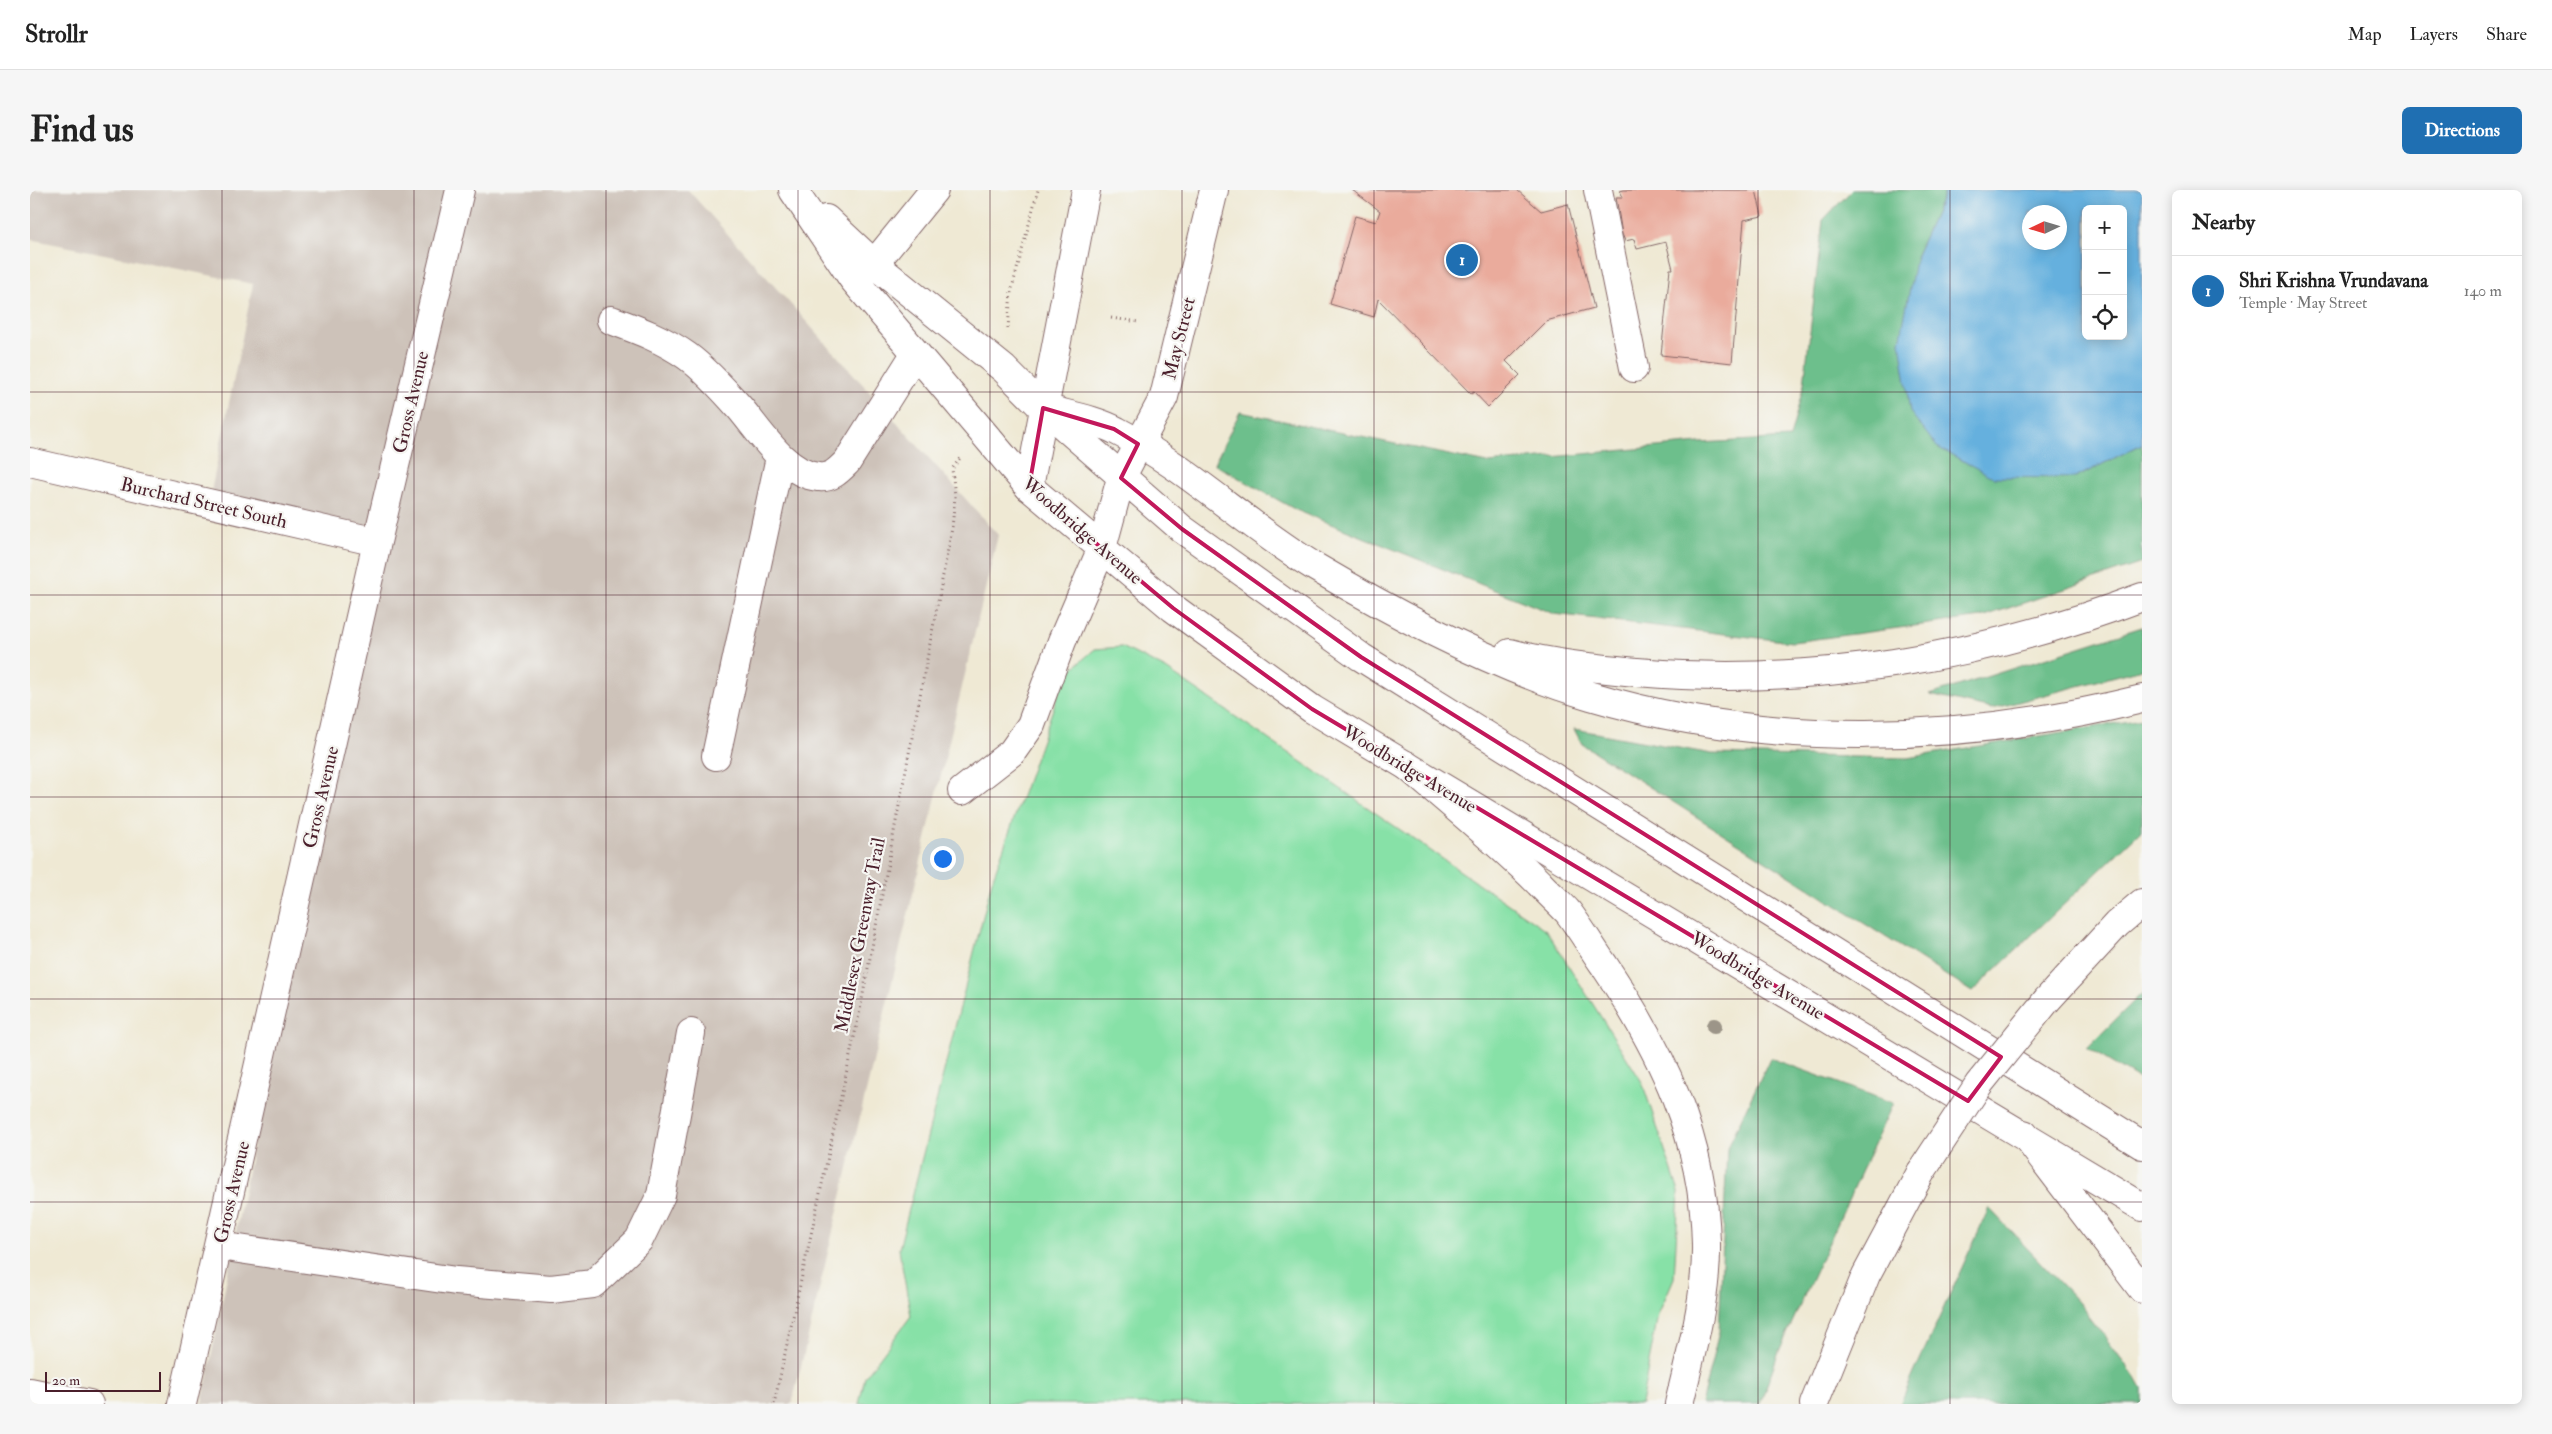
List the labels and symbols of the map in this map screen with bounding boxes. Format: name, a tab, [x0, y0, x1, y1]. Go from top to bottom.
north arrow	[2022, 205, 2067, 250]
pin: 1	[1446, 241, 1478, 279]
street label: May Street	[1157, 295, 1201, 382]
street label: Gross Avenue	[388, 349, 434, 456]
street label: Woodbridge Avenue	[1016, 471, 1148, 590]
street label: Burchard Street South	[118, 472, 290, 534]
street label: Woodbridge Avenue	[1337, 719, 1481, 818]
street label: Gross Avenue	[298, 744, 344, 851]
street label: Middlesex Greenway Trail	[829, 835, 891, 1035]
your location	[930, 846, 956, 872]
street label: Woodbridge Avenue	[1685, 926, 1829, 1025]
street label: Gross Avenue	[209, 1139, 255, 1246]
scale bar	[45, 1369, 161, 1392]

